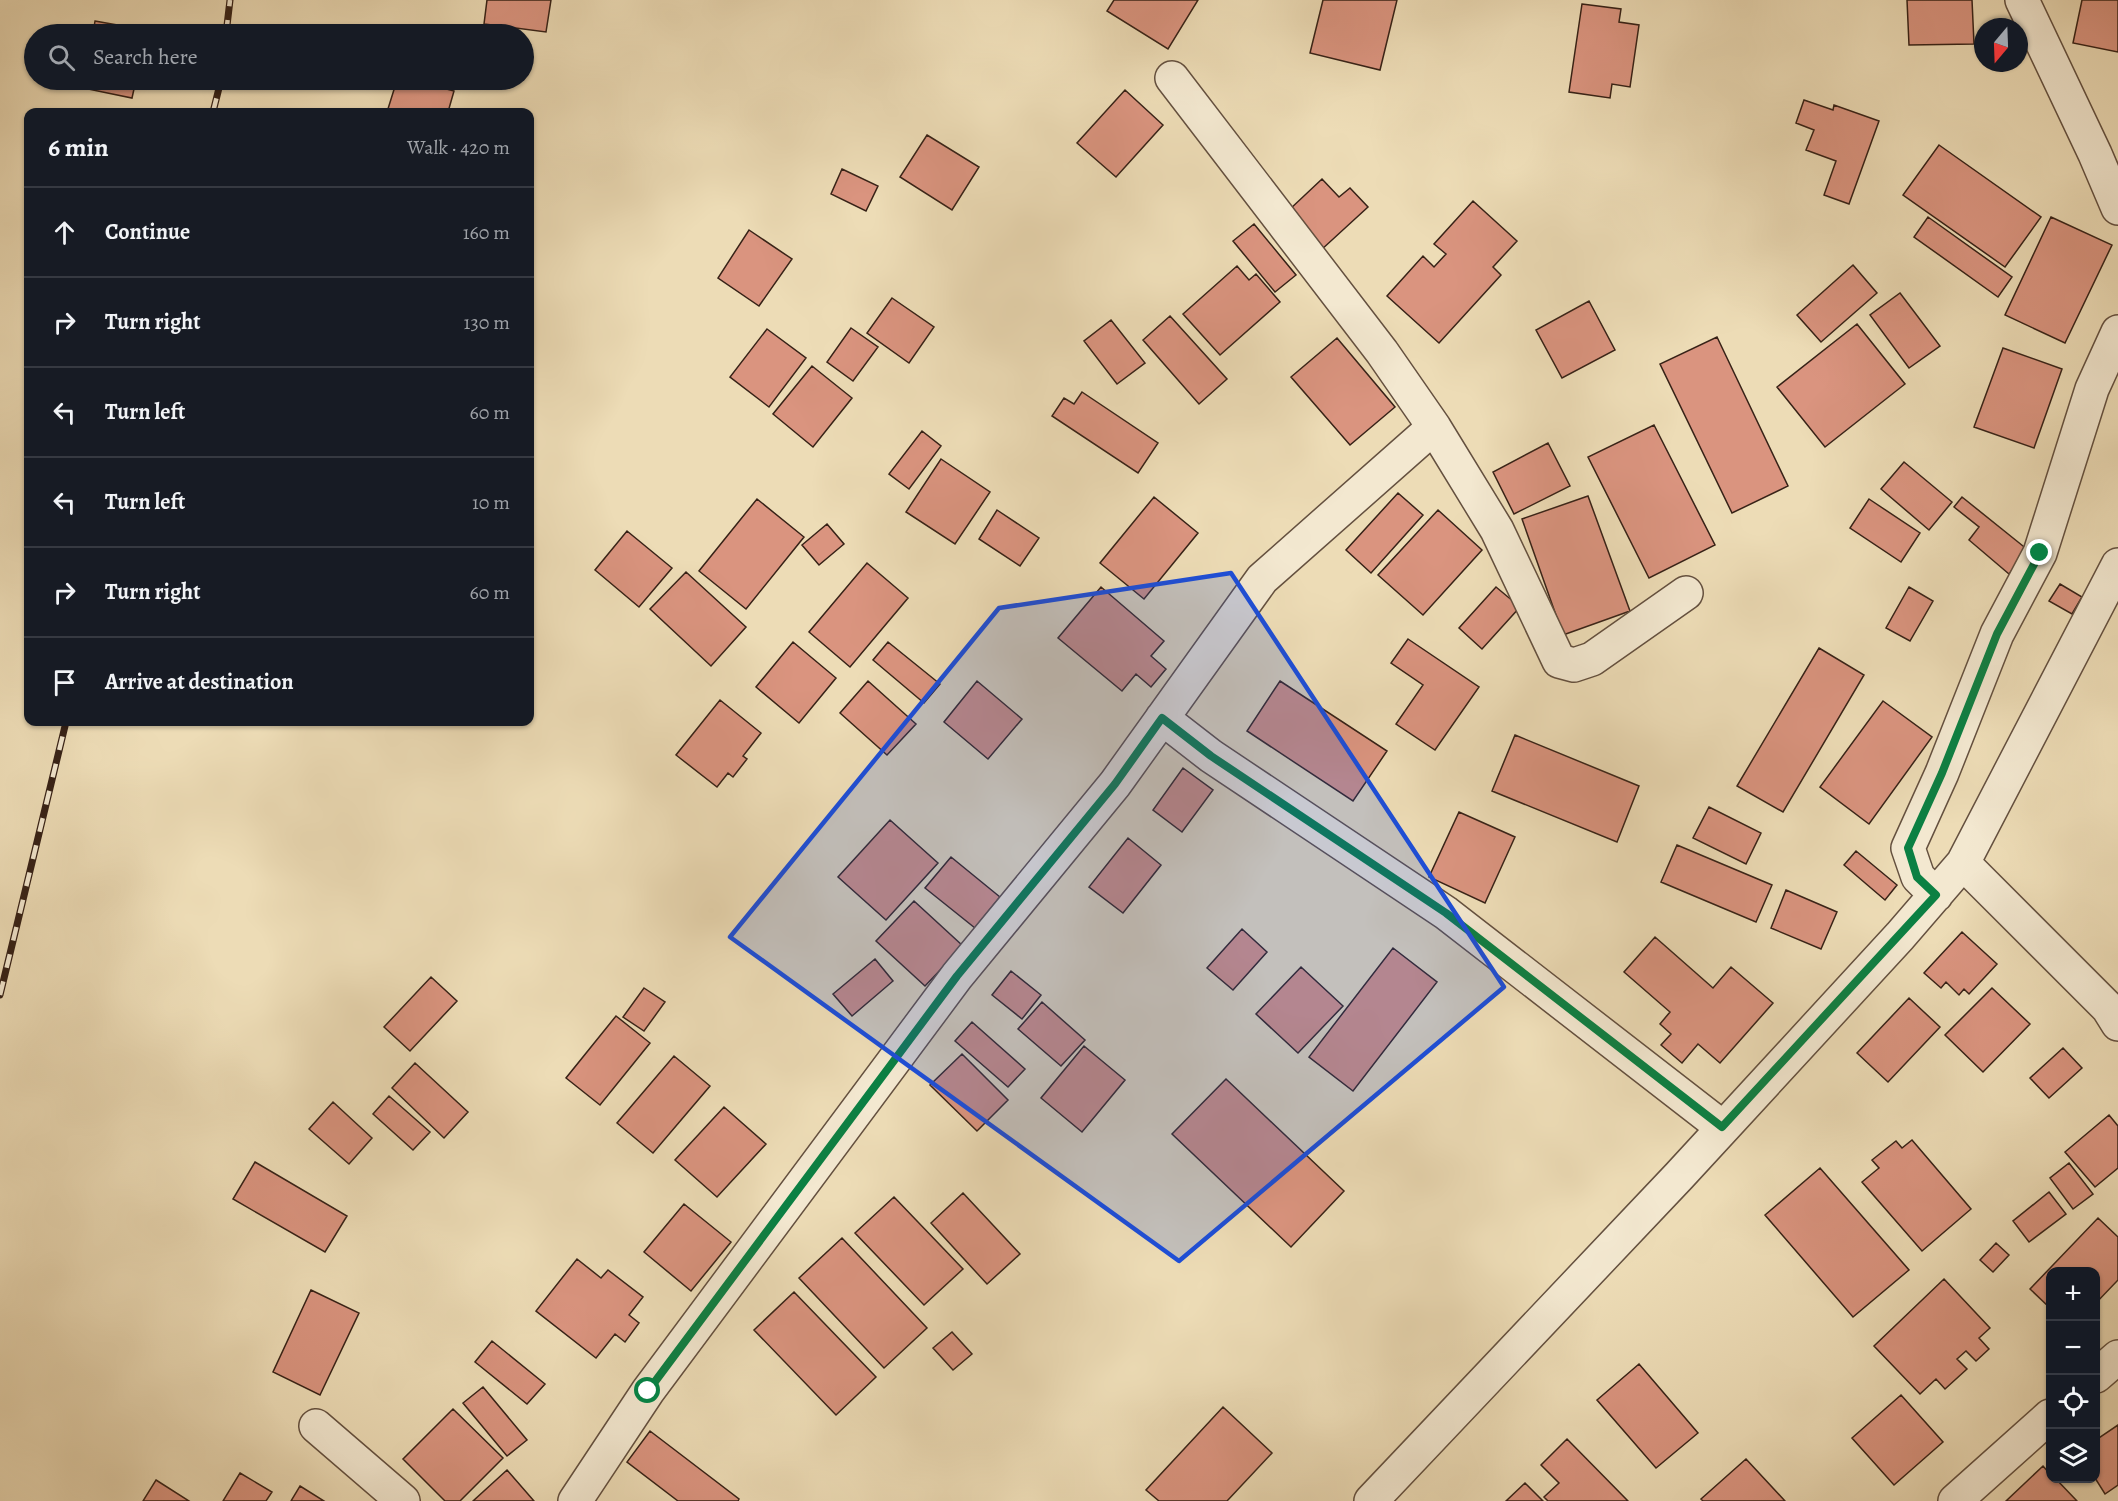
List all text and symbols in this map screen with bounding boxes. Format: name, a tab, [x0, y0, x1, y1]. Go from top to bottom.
north arrow	[1974, 18, 2028, 72]
search box	[24, 24, 534, 90]
icon: search	[45, 41, 78, 74]
text: Search here	[93, 42, 198, 72]
text: 6 min	[48, 130, 109, 165]
text: Walk · 420 m	[407, 134, 510, 161]
icon: ahead	[48, 216, 81, 249]
text: Continue	[105, 217, 190, 247]
text: 160 m	[463, 219, 510, 246]
icon: right	[48, 306, 81, 339]
text: Turn right	[105, 307, 201, 337]
text: 130 m	[464, 309, 510, 336]
icon: left	[48, 396, 81, 429]
text: Turn left	[105, 397, 185, 427]
text: 60 m	[470, 399, 510, 426]
icon: left	[48, 486, 81, 519]
text: Turn left	[105, 487, 185, 517]
text: 10 m	[472, 489, 510, 516]
route end	[2026, 539, 2052, 565]
icon: right	[48, 576, 81, 609]
text: Turn right	[105, 577, 201, 607]
text: 60 m	[470, 579, 510, 606]
icon: arrive	[48, 666, 81, 699]
text: Arrive at destination	[105, 667, 294, 697]
map controls	[2046, 1267, 2100, 1483]
button: +	[2046, 1267, 2100, 1321]
button: −	[2046, 1321, 2100, 1375]
button: locate	[2046, 1375, 2100, 1429]
route start	[634, 1377, 660, 1403]
button: layers	[2046, 1429, 2100, 1483]

